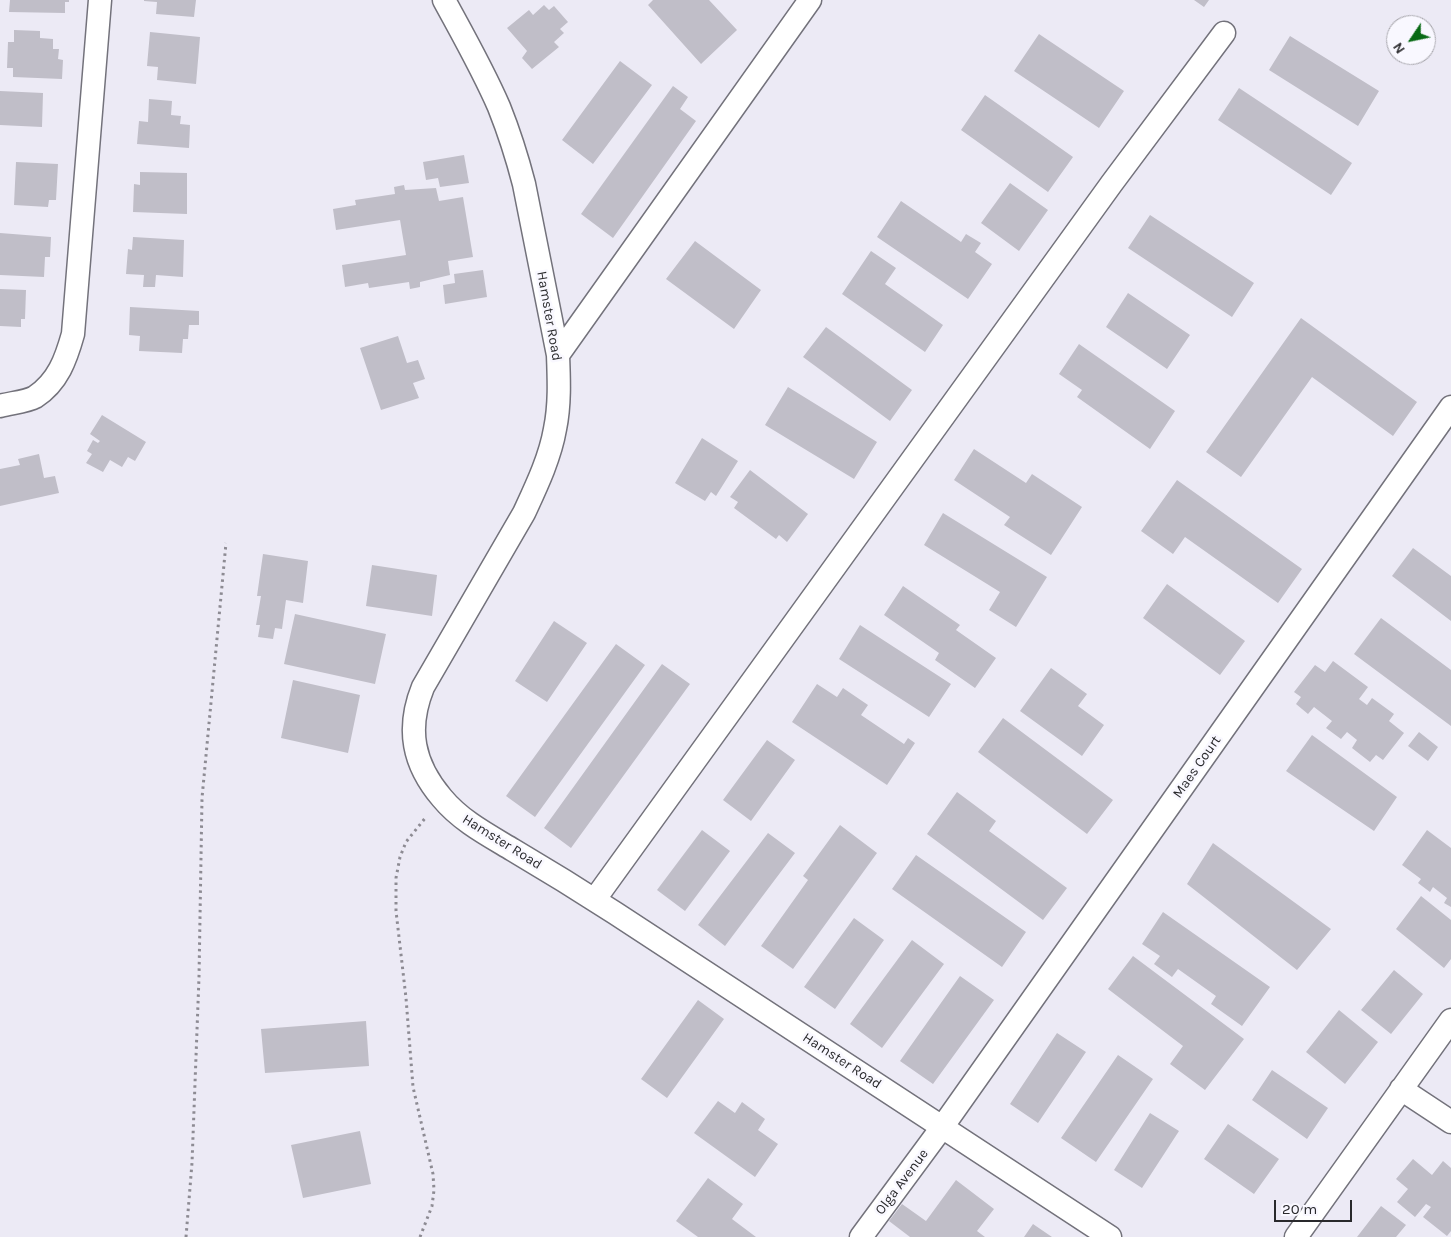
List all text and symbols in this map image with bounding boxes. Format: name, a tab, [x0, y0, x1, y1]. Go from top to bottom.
north arrow	[1386, 15, 1436, 65]
text: N	[1389, 39, 1409, 57]
street label: Hamster Road	[533, 270, 565, 362]
street label: Maes Court	[1169, 732, 1225, 802]
street label: Hamster Road	[459, 811, 545, 873]
street label: Hamster Road	[799, 1029, 885, 1093]
street label: Olga Avenue	[872, 1146, 932, 1218]
scale bar	[1276, 1190, 1354, 1222]
text: 20 m	[1282, 1200, 1317, 1218]

